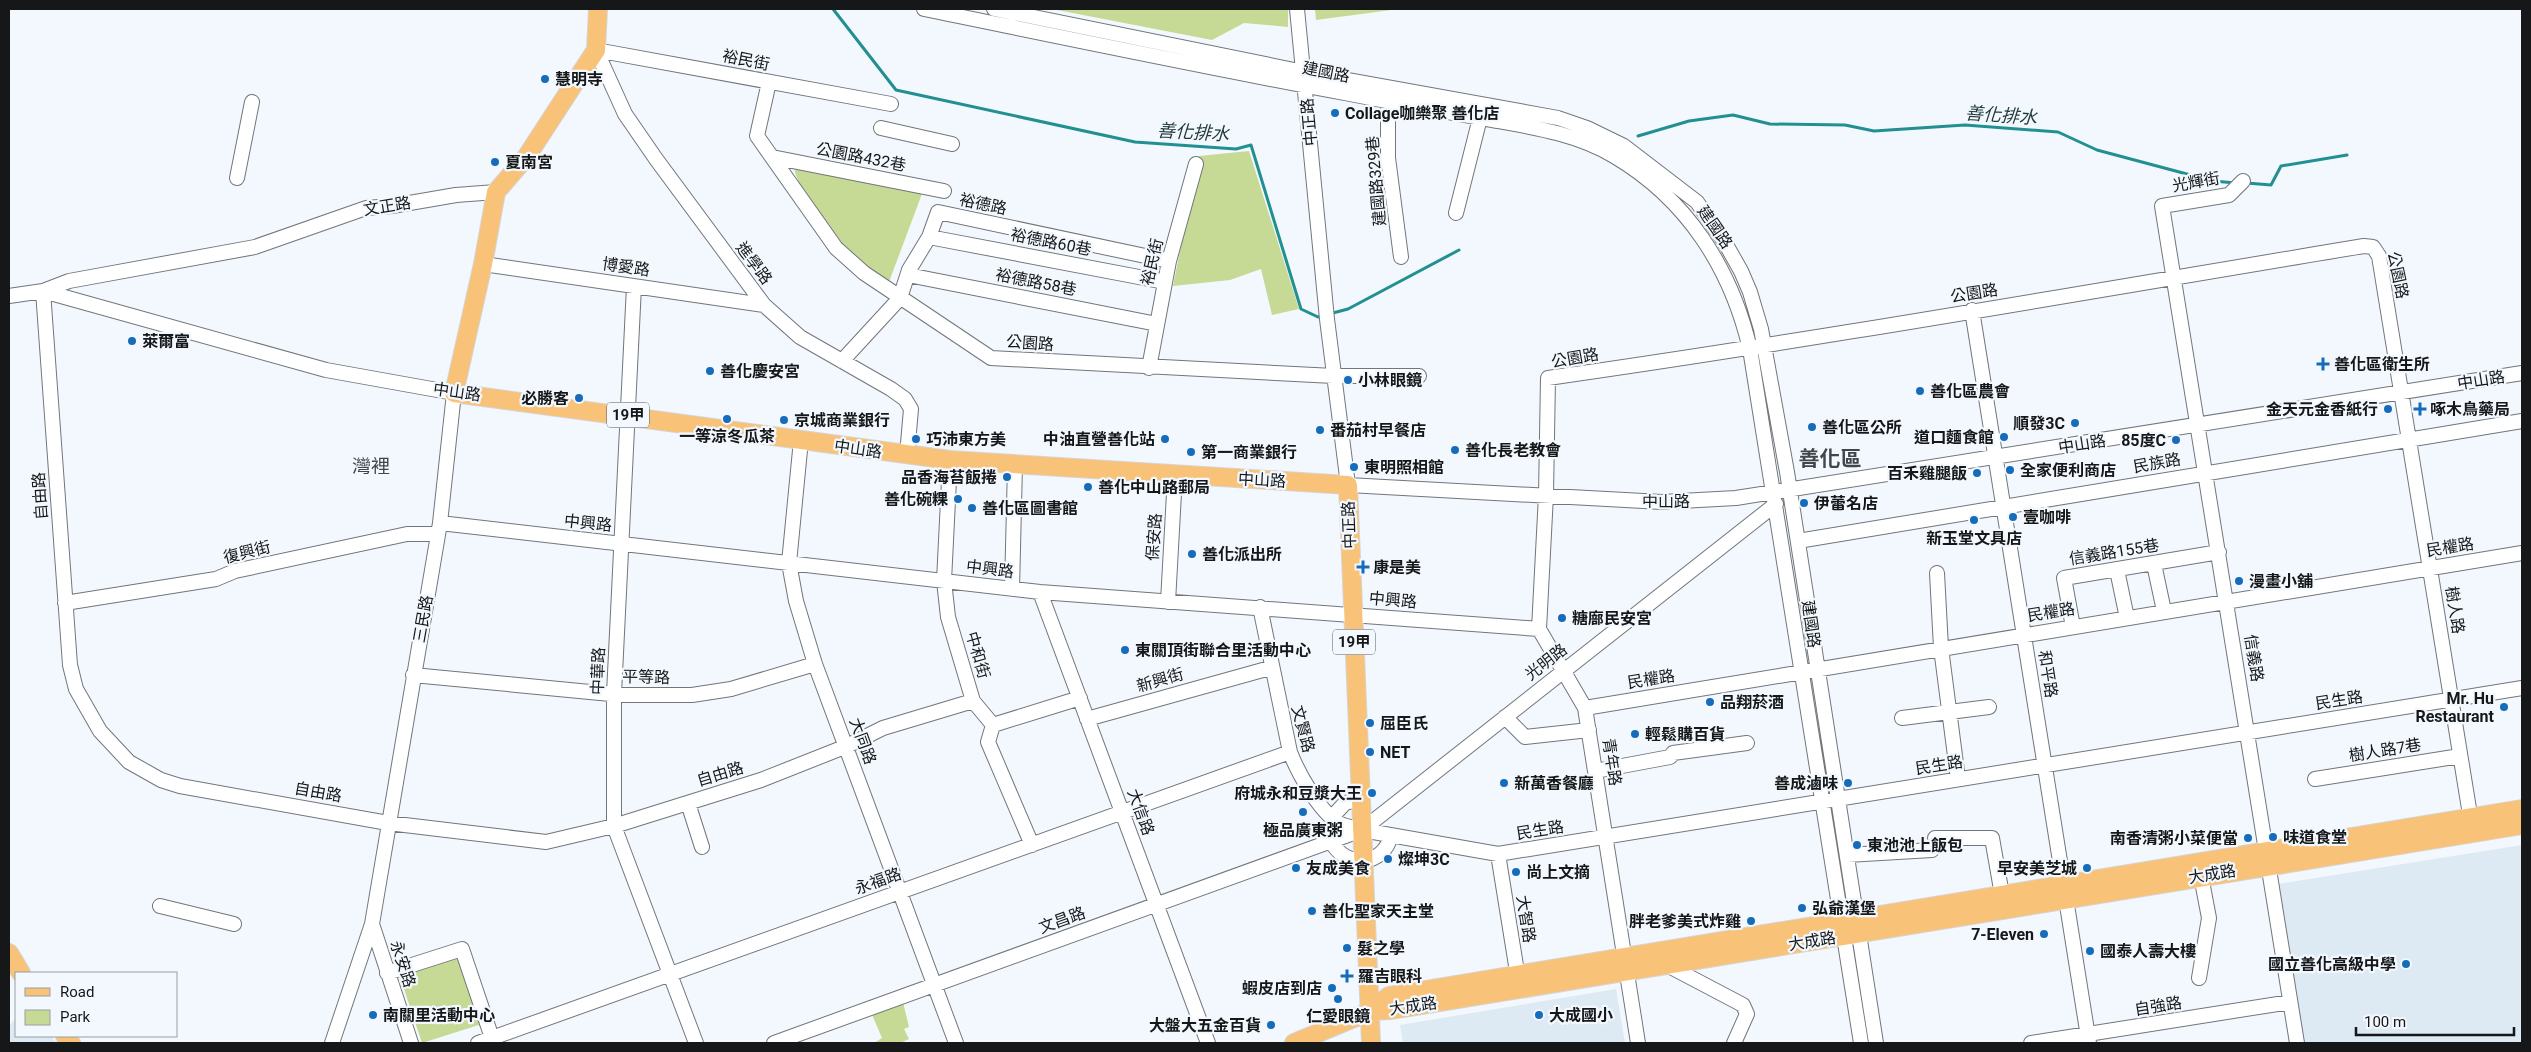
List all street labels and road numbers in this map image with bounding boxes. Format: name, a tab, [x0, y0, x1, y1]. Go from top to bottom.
street label: 裕民街	[721, 46, 771, 74]
street label: 建國路	[1301, 58, 1351, 86]
street label: 中正路	[1297, 97, 1321, 147]
street label: 建國路329巷	[1363, 135, 1389, 227]
street label: 公園路432巷	[815, 139, 907, 175]
street label: 光輝街	[2171, 168, 2221, 196]
street label: 裕德路	[958, 190, 1008, 218]
street label: 文正路	[362, 193, 412, 219]
street label: 建國路	[1693, 202, 1737, 252]
street label: 裕德路60巷	[1009, 225, 1093, 259]
street label: 裕民街	[1137, 236, 1167, 288]
street label: 進學路	[732, 238, 776, 288]
street label: 公園路	[2384, 250, 2412, 300]
street label: 博愛路	[601, 254, 651, 280]
street label: 裕德路58巷	[994, 265, 1078, 299]
street label: 公園路	[1949, 280, 1999, 306]
street label: 公園路	[1005, 332, 1055, 354]
street label: 公園路	[1550, 344, 1600, 372]
street label: 中山路	[2456, 367, 2506, 393]
street label: 中山路	[432, 379, 482, 405]
road number: 19甲	[607, 402, 649, 428]
street label: 中山路	[2057, 431, 2107, 457]
street label: 中山路	[833, 436, 883, 462]
street label: 民族路	[2132, 449, 2182, 477]
street label: 中山路	[1238, 469, 1286, 491]
street label: 自由路	[29, 471, 51, 521]
street label: 中山路	[1642, 492, 1690, 511]
street label: 中正路	[1339, 501, 1359, 549]
street label: 中興路	[563, 511, 613, 535]
street label: 保安路	[1143, 512, 1165, 562]
street label: 民權路	[2425, 534, 2475, 560]
street label: 信義路155巷	[2068, 536, 2160, 568]
street label: 復興街	[221, 537, 273, 567]
street label: 中興路	[965, 557, 1015, 581]
street label: 樹人路	[2442, 585, 2468, 635]
street label: 中興路	[1368, 588, 1418, 612]
street label: 三民路	[409, 594, 437, 644]
street label: 建國路	[1798, 599, 1824, 649]
street label: 民權路	[2026, 599, 2076, 625]
street label: 中和街	[962, 629, 994, 681]
road number: 19甲	[1333, 630, 1375, 654]
street label: 信義路	[2241, 633, 2267, 683]
street label: 光明路	[1521, 640, 1571, 684]
street label: 中華路	[588, 647, 608, 695]
street label: 和平路	[2035, 649, 2061, 699]
street label: 新興街	[1134, 664, 1186, 696]
street label: 民權路	[1626, 666, 1676, 692]
street label: 平等路	[622, 667, 670, 687]
street label: 民生路	[2314, 687, 2364, 713]
street label: 文賢路	[1288, 703, 1318, 755]
street label: 大同路	[846, 715, 880, 767]
street label: 樹人路7巷	[2347, 735, 2423, 765]
street label: 青年路	[1599, 737, 1625, 787]
street label: 民生路	[1914, 752, 1964, 778]
street label: 自由路	[694, 758, 746, 790]
street label: 自由路	[293, 778, 343, 806]
street label: 大信路	[1124, 786, 1158, 838]
street label: 民生路	[1515, 817, 1565, 843]
street label: 大成路	[2187, 861, 2237, 887]
street label: 永福路	[852, 864, 904, 898]
street label: 大智路	[1513, 894, 1539, 944]
street label: 文昌路	[1036, 903, 1088, 937]
street label: 大成路	[1787, 928, 1837, 954]
street label: 永安路	[387, 938, 419, 990]
street label: 大成路	[1388, 993, 1438, 1019]
street label: 自強路	[2133, 993, 2183, 1019]

